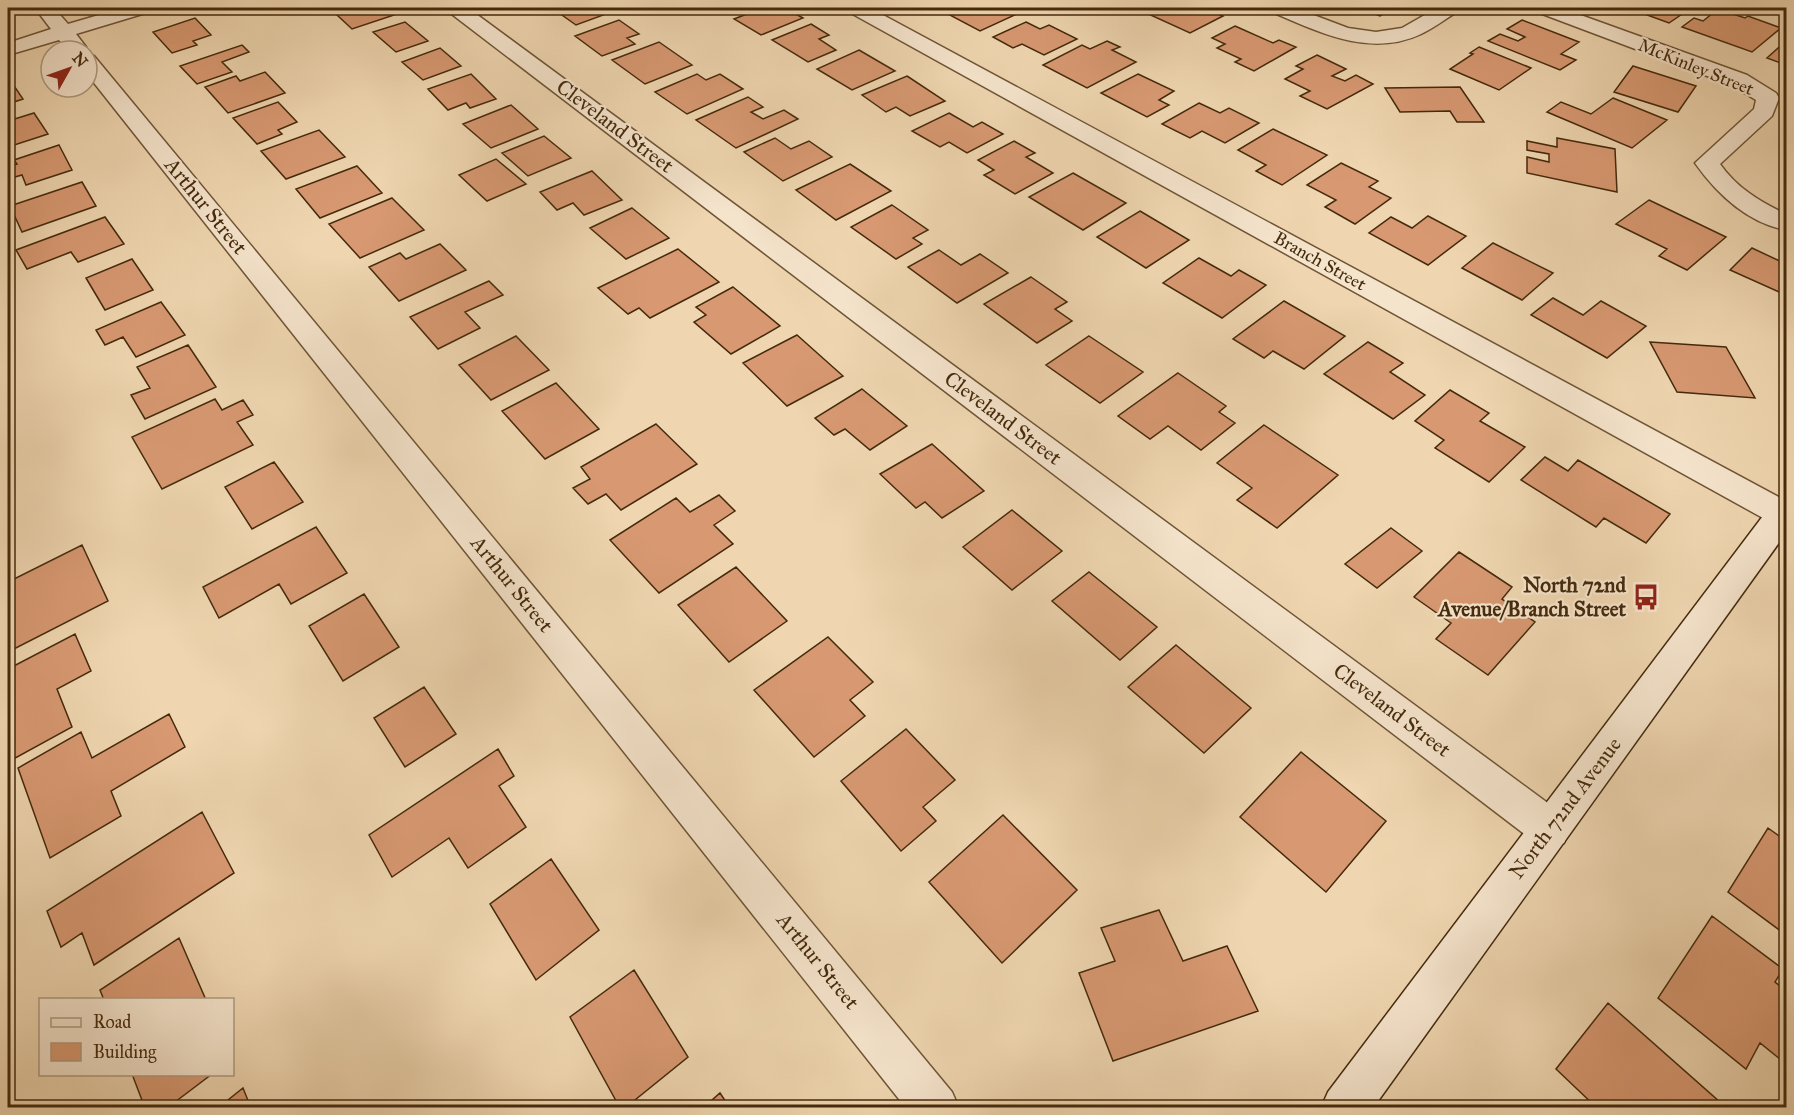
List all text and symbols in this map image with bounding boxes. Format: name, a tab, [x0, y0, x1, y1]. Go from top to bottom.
street label: McKinley Street	[1635, 34, 1757, 100]
north arrow	[39, 39, 99, 99]
text: N	[68, 48, 92, 71]
street label: Cleveland Street	[551, 73, 679, 179]
street label: Arthur Street	[159, 152, 253, 260]
street label: Branch Street	[1270, 227, 1371, 296]
street label: Cleveland Street	[939, 365, 1067, 471]
street label: Arthur Street	[465, 530, 559, 638]
place label: North 72nd Avenue/Branch Street	[1436, 572, 1627, 622]
bus stop icon: North 72nd Avenue/Branch Street	[1631, 582, 1661, 612]
street label: Cleveland Street	[1328, 657, 1456, 763]
street label: North 72nd Avenue	[1503, 732, 1627, 884]
street label: Arthur Street	[771, 907, 865, 1015]
legend	[39, 998, 234, 1076]
text: Road	[93, 1011, 131, 1033]
text: Building	[93, 1041, 157, 1064]

